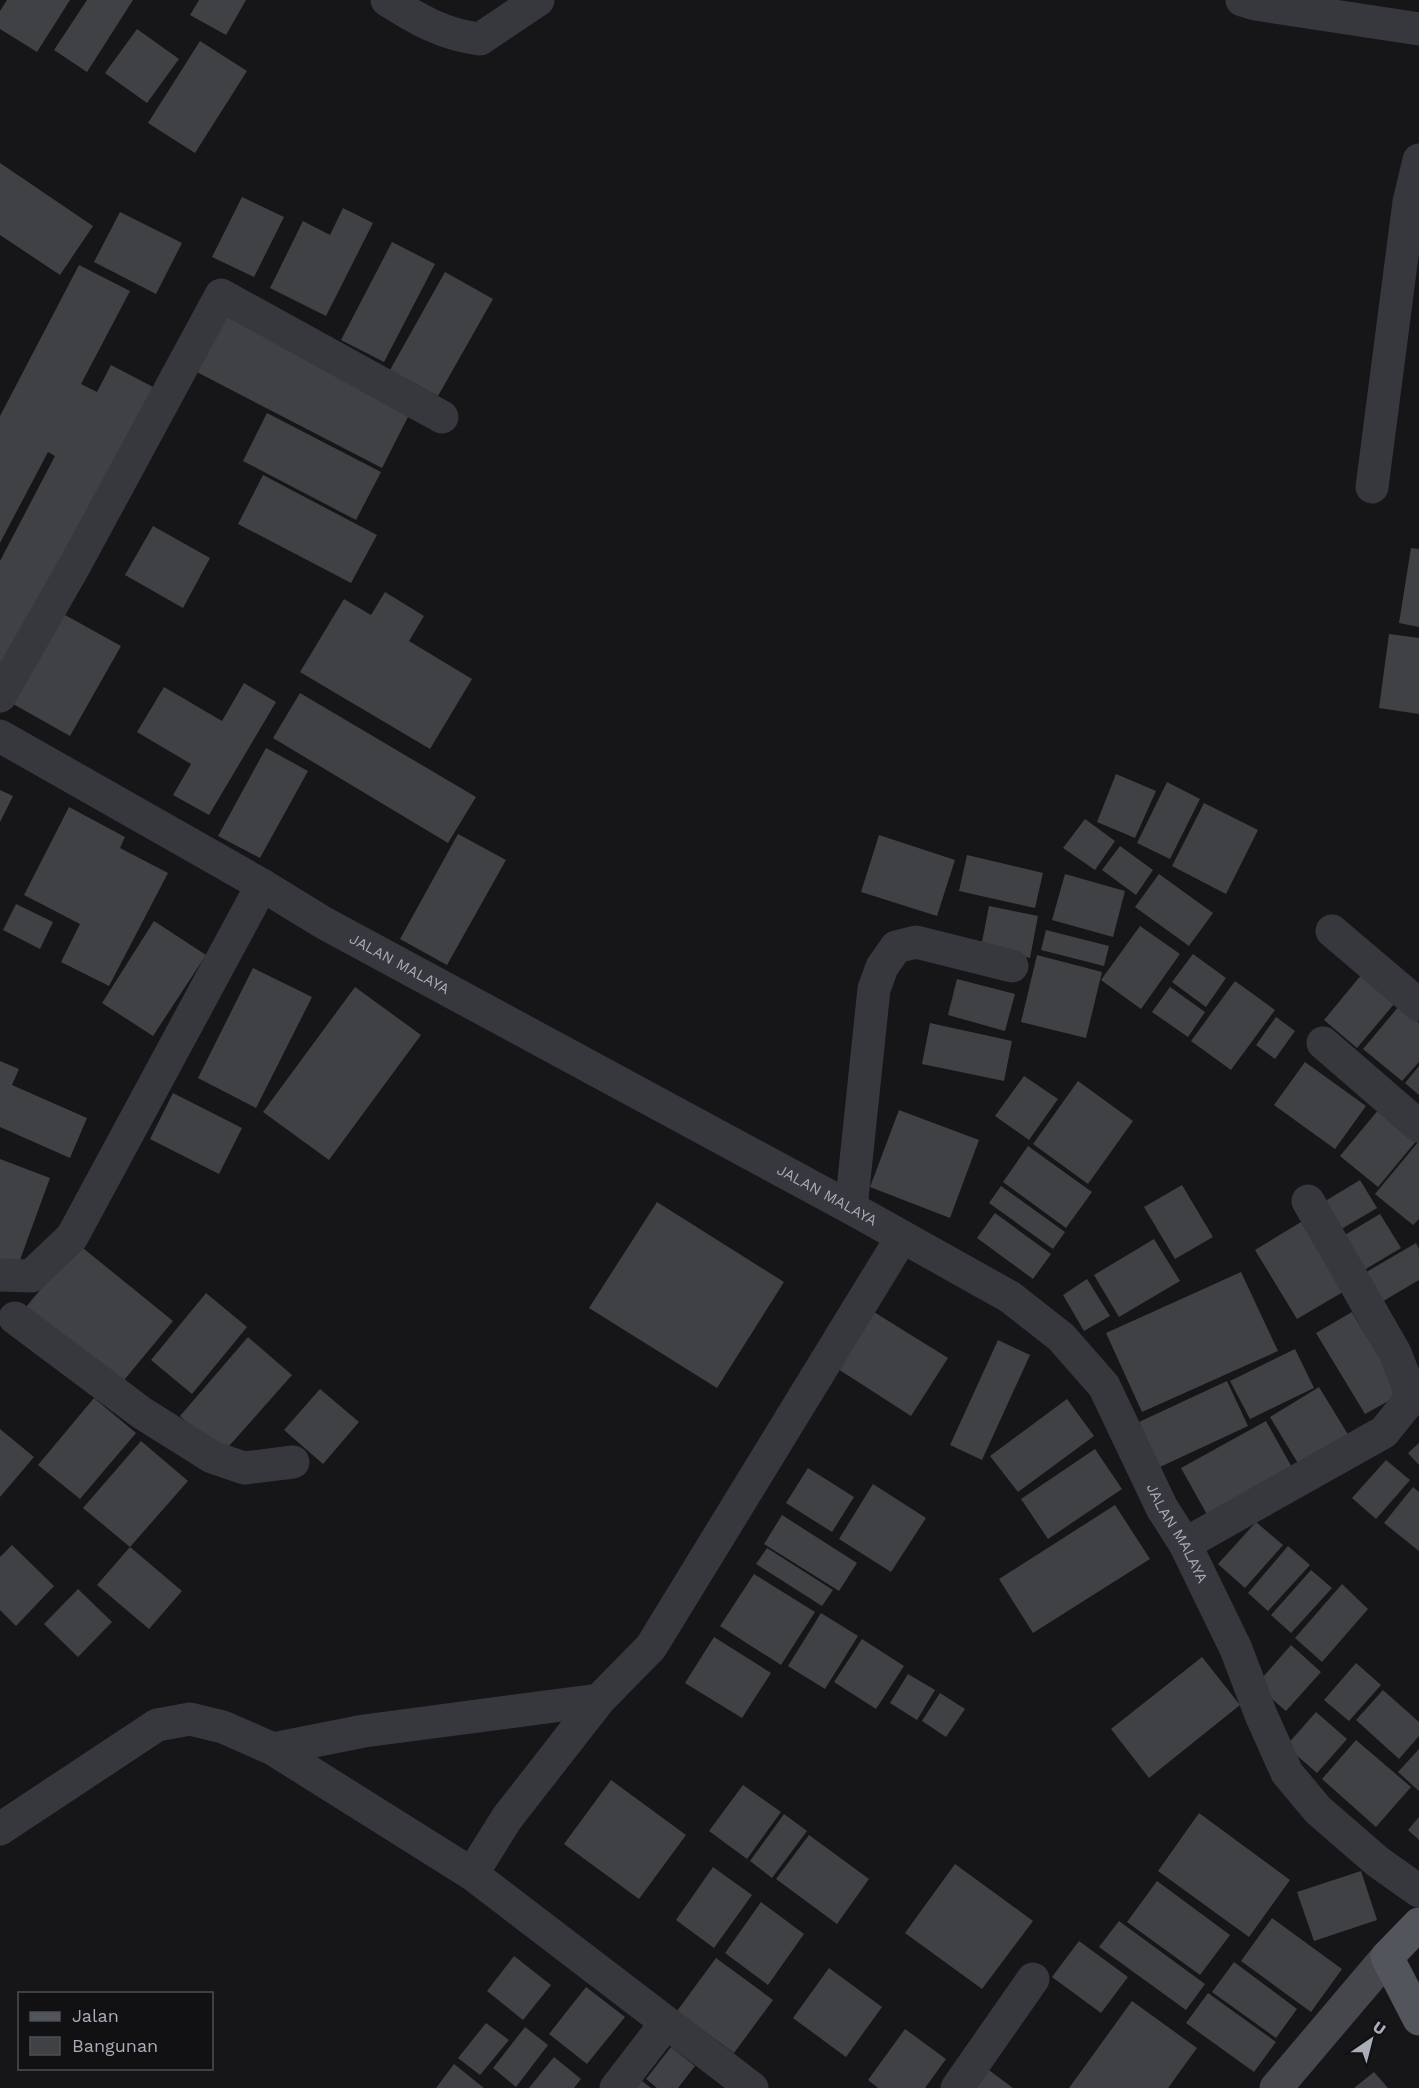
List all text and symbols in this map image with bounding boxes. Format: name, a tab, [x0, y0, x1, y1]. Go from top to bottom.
street label: JALAN MALAYA	[346, 929, 453, 998]
street label: JALAN MALAYA	[774, 1161, 880, 1230]
street label: JALAN MALAYA	[1143, 1480, 1212, 1586]
legend	[18, 1992, 213, 2070]
text: Jalan	[72, 2005, 119, 2026]
north arrow	[1341, 2010, 1401, 2070]
text: U	[1369, 2017, 1389, 2039]
text: Bangunan	[72, 2035, 158, 2056]

